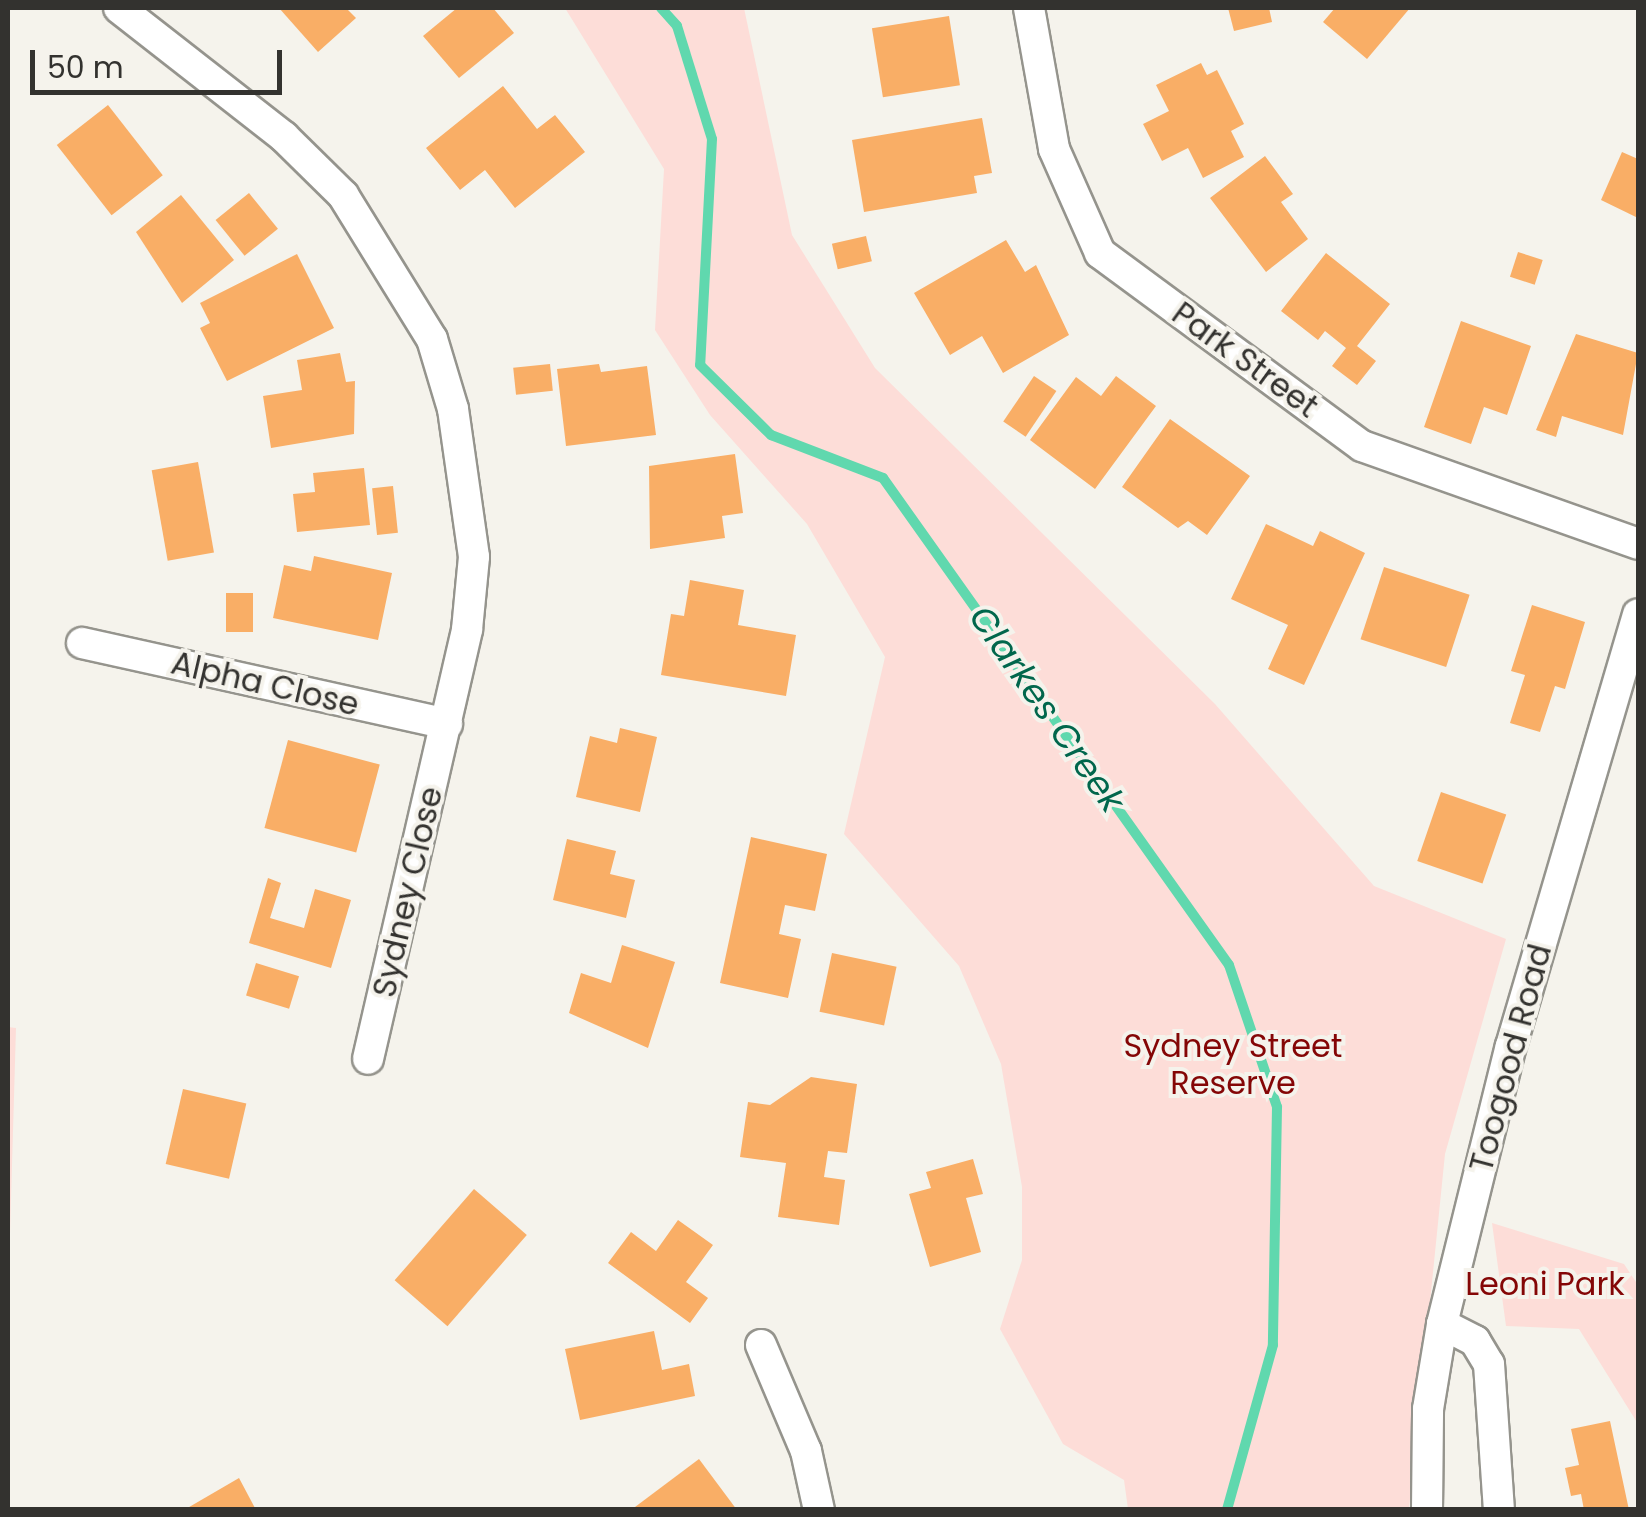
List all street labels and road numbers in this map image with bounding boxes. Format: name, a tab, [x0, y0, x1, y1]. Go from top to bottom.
street label: Park Street	[1165, 294, 1325, 426]
street label: Alpha Close	[167, 644, 363, 724]
street label: Sydney Close	[365, 783, 451, 1001]
street label: Toogood Road	[1462, 940, 1560, 1176]

